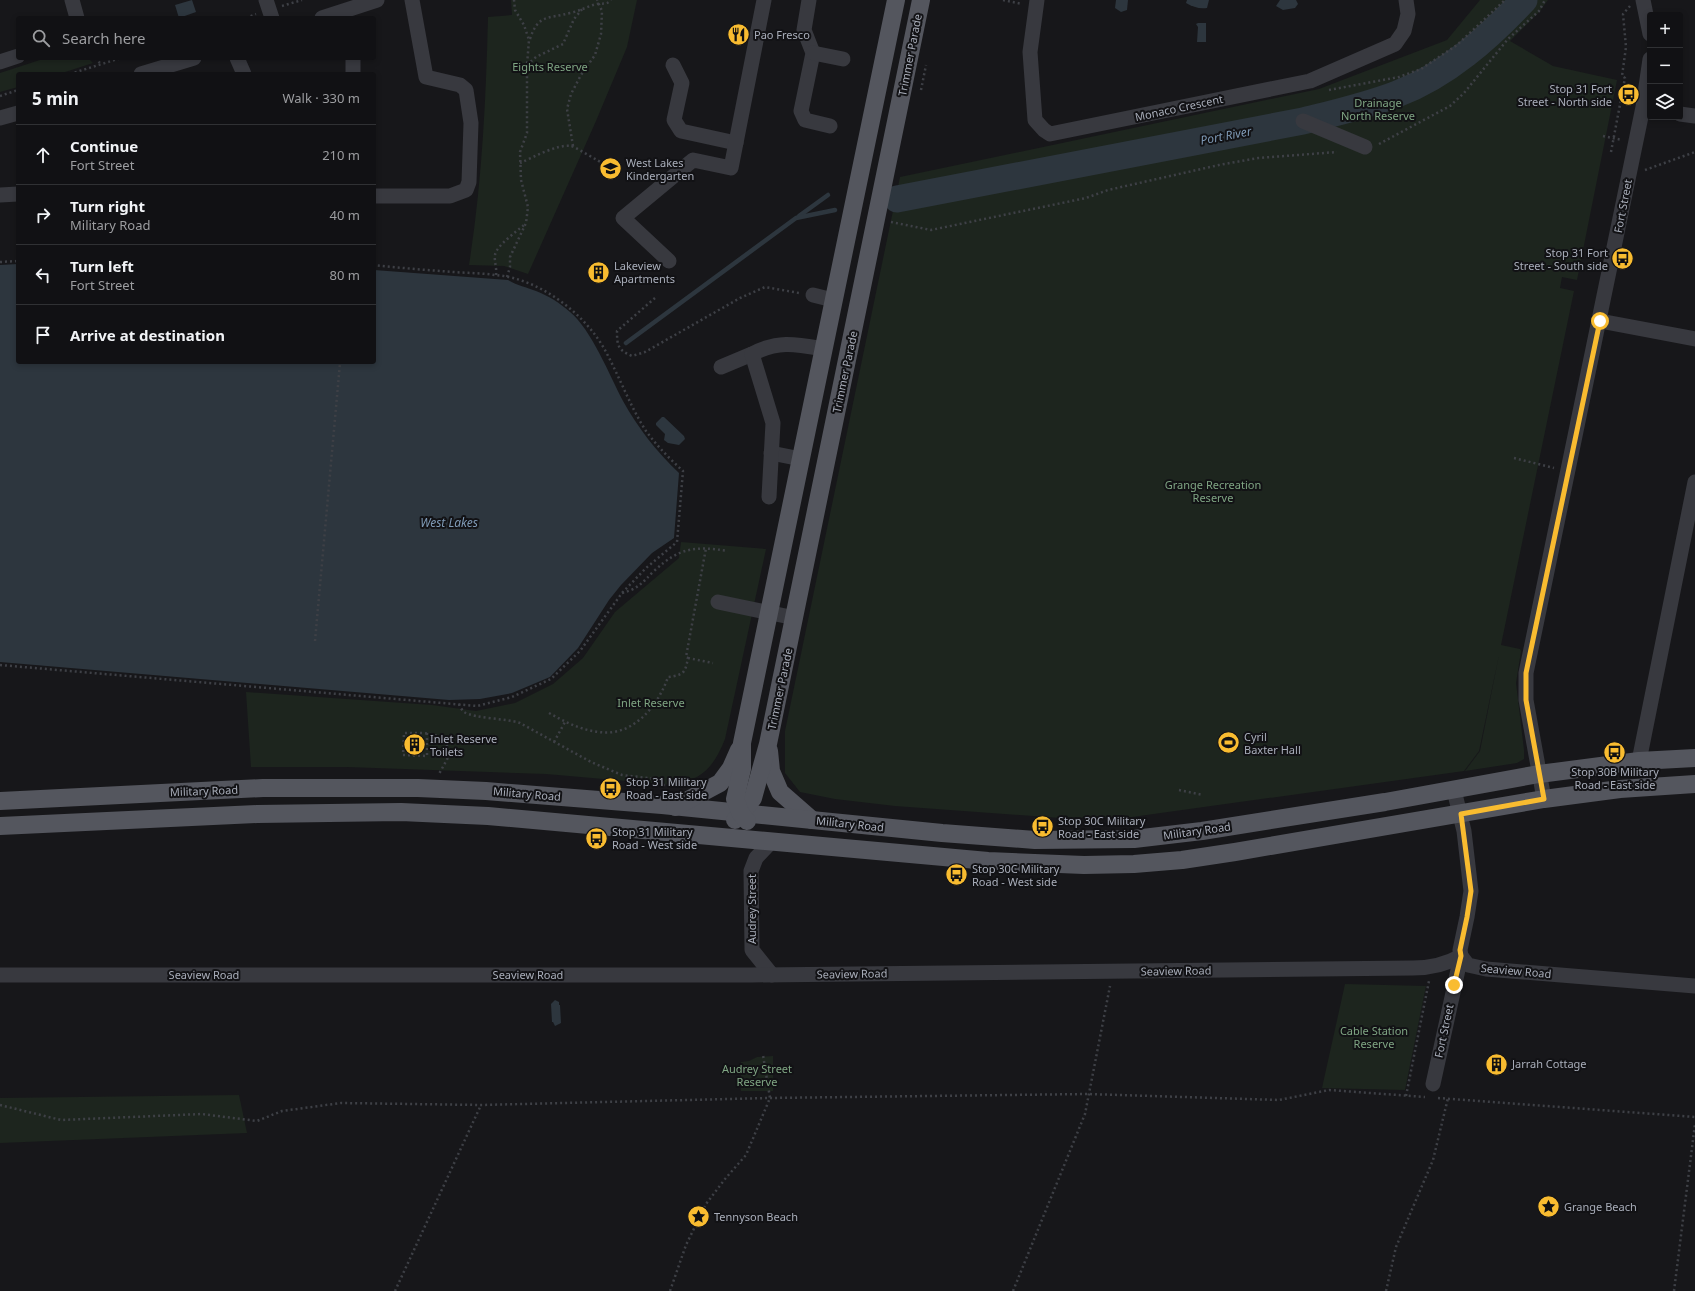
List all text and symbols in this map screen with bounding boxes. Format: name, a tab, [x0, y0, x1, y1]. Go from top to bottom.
map controls	[1647, 12, 1683, 120]
button: +	[1647, 12, 1683, 48]
street label: Trimmer Parade	[894, 13, 925, 97]
search box	[16, 16, 376, 60]
restaurant icon: Pao Fresco	[725, 22, 751, 48]
icon: search	[30, 27, 52, 49]
place label: Pao Fresco	[754, 27, 810, 42]
text: Search here	[62, 28, 145, 48]
button: −	[1647, 48, 1683, 84]
park label: Eights Reserve	[512, 59, 588, 74]
place label: Stop 31 Fort Street - North side	[1518, 81, 1612, 109]
bus stop icon: Stop 31 Fort Street - North side	[1615, 82, 1641, 108]
button: layers	[1647, 84, 1683, 120]
text: 5 min	[32, 87, 79, 110]
text: Walk · 330 m	[282, 89, 360, 107]
street label: Monaco Crescent	[1134, 91, 1224, 124]
park label: Drainage North Reserve	[1341, 95, 1415, 123]
water label: Port River	[1199, 122, 1254, 149]
text: Continue	[70, 136, 138, 156]
icon: ahead	[32, 144, 54, 166]
text: 210 m	[322, 146, 360, 164]
place label: West Lakes Kindergarten	[626, 155, 694, 183]
text: Fort Street	[70, 156, 134, 174]
school or university icon: West Lakes Kindergarten	[598, 156, 624, 182]
street label: Fort Street	[1610, 178, 1635, 234]
text: Turn right	[70, 196, 145, 216]
icon: right	[32, 204, 54, 226]
text: 40 m	[330, 206, 360, 224]
text: Military Road	[70, 216, 150, 234]
place label: Stop 31 Fort Street - South side	[1514, 245, 1608, 273]
bus stop icon: Stop 31 Fort Street - South side	[1610, 246, 1636, 272]
text: Turn left	[70, 256, 134, 276]
place label: Lakeview Apartments	[614, 258, 675, 286]
building icon: Lakeview Apartments	[586, 259, 612, 285]
icon: left	[32, 264, 54, 286]
text: 80 m	[330, 266, 360, 284]
text: Fort Street	[70, 276, 134, 294]
route start	[1591, 312, 1609, 330]
icon: arrive	[32, 324, 54, 346]
text: Arrive at destination	[70, 325, 225, 345]
street label: Trimmer Parade	[829, 330, 861, 414]
park label: Grange Recreation Reserve	[1165, 477, 1261, 505]
water label: West Lakes	[420, 514, 478, 531]
street label: Trimmer Parade	[764, 647, 796, 731]
park label: Inlet Reserve	[617, 695, 685, 710]
place label: Cyril Baxter Hall	[1244, 729, 1301, 757]
sports icon: Cyril Baxter Hall	[1215, 730, 1241, 756]
place label: Inlet Reserve Toilets	[430, 731, 497, 759]
building icon: Inlet Reserve Toilets	[402, 732, 428, 758]
bus stop icon: Stop 30B Military Road - East side	[1602, 739, 1628, 765]
place label: Stop 30B Military Road - East side	[1571, 764, 1659, 792]
place label: Stop 31 Military Road - East side	[626, 774, 707, 802]
bus stop icon: Stop 31 Military Road - East side	[597, 775, 623, 801]
street label: Military Road	[170, 782, 238, 799]
street label: Military Road	[492, 783, 562, 804]
street label: Military Road	[815, 812, 885, 835]
place label: Stop 30C Military Road - East side	[1058, 813, 1146, 841]
bus stop icon: Stop 30C Military Road - East side	[1030, 814, 1056, 840]
street label: Military Road	[1162, 818, 1232, 843]
place label: Stop 31 Military Road - West side	[612, 824, 697, 852]
bus stop icon: Stop 31 Military Road - West side	[583, 825, 609, 851]
place label: Stop 30C Military Road - West side	[972, 861, 1060, 889]
bus stop icon: Stop 30C Military Road - West side	[943, 862, 969, 888]
street label: Audrey Street	[744, 874, 759, 944]
street label: Seaview Road	[1480, 960, 1552, 981]
street label: Seaview Road	[1140, 962, 1211, 979]
street label: Seaview Road	[816, 965, 887, 982]
street label: Seaview Road	[169, 967, 239, 982]
street label: Seaview Road	[493, 967, 563, 982]
route end	[1445, 976, 1463, 994]
street label: Fort Street	[1431, 1003, 1457, 1059]
park label: Cable Station Reserve	[1340, 1023, 1408, 1051]
building icon: Jarrah Cottage	[1483, 1051, 1509, 1077]
place label: Jarrah Cottage	[1511, 1056, 1587, 1071]
park label: Audrey Street Reserve	[722, 1061, 792, 1089]
place icon: Grange Beach	[1535, 1194, 1561, 1220]
place label: Grange Beach	[1564, 1199, 1637, 1214]
place icon: Tennyson Beach	[686, 1204, 712, 1230]
place label: Tennyson Beach	[714, 1209, 798, 1224]

